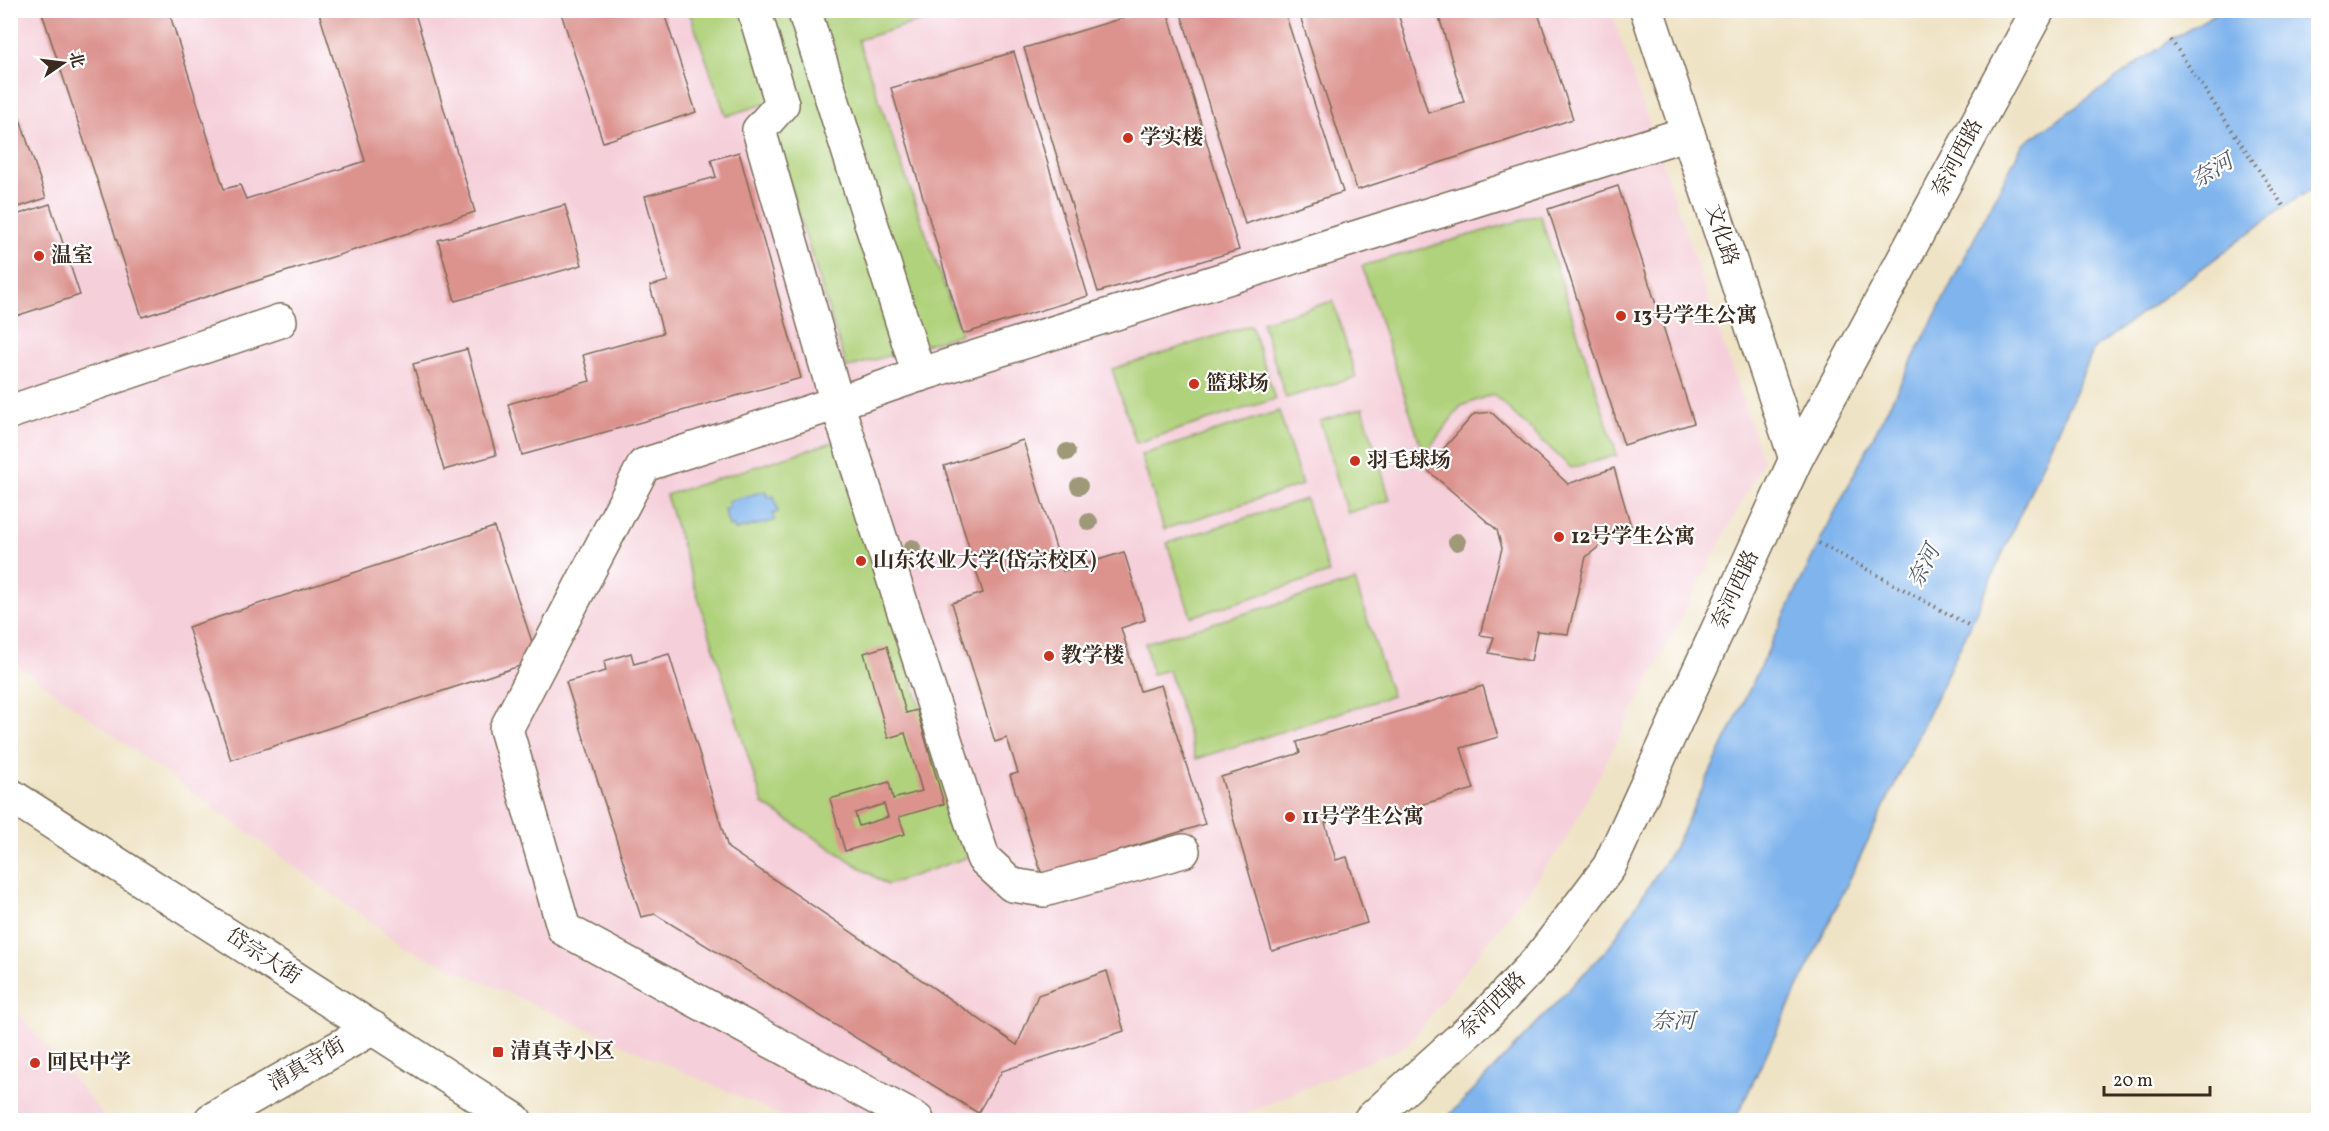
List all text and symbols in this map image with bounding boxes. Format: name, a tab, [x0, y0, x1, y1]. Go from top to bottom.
north arrow	[33, 33, 93, 93]
text: 北	[63, 49, 88, 70]
street label: 奈河西路	[1925, 114, 1991, 202]
place label: 学实楼	[1140, 124, 1203, 153]
marker: 学实楼	[1121, 131, 1135, 145]
water label: 奈河	[2186, 145, 2243, 197]
street label: 文化路	[1697, 201, 1745, 269]
place label: 温室	[51, 242, 93, 271]
marker: 温室	[32, 249, 46, 263]
place label: 13号学生公寓	[1633, 302, 1757, 331]
marker: 13号学生公寓	[1614, 309, 1628, 323]
place label: 篮球场	[1206, 370, 1269, 399]
marker: 篮球场	[1187, 377, 1201, 391]
place label: 羽毛球场	[1367, 447, 1451, 476]
marker: 羽毛球场	[1348, 454, 1362, 468]
place label: 12号学生公寓	[1571, 523, 1695, 552]
marker: 12号学生公寓	[1552, 530, 1566, 544]
water label: 奈河	[1901, 537, 1951, 594]
street label: 奈河西路	[1705, 546, 1767, 634]
place label: 山东农业大学(岱宗校区)	[873, 547, 1097, 576]
marker: 山东农业大学(岱宗校区)	[854, 554, 868, 568]
place label: 教学楼	[1061, 642, 1124, 671]
marker: 教学楼	[1042, 649, 1056, 663]
place label: 11号学生公寓	[1302, 803, 1424, 832]
marker: 11号学生公寓	[1283, 810, 1297, 824]
street label: 岱宗大街	[220, 922, 306, 992]
street label: 奈河西路	[1453, 966, 1533, 1046]
water label: 奈河	[1651, 1007, 1699, 1038]
street label: 清真寺街	[263, 1031, 351, 1099]
place label: 清真寺小区	[510, 1038, 615, 1067]
marker: 清真寺小区	[491, 1045, 505, 1059]
place label: 回民中学	[47, 1049, 131, 1078]
marker: 回民中学	[28, 1056, 42, 1070]
scale bar	[2104, 1059, 2210, 1097]
text: 20 m	[2113, 1069, 2153, 1094]

